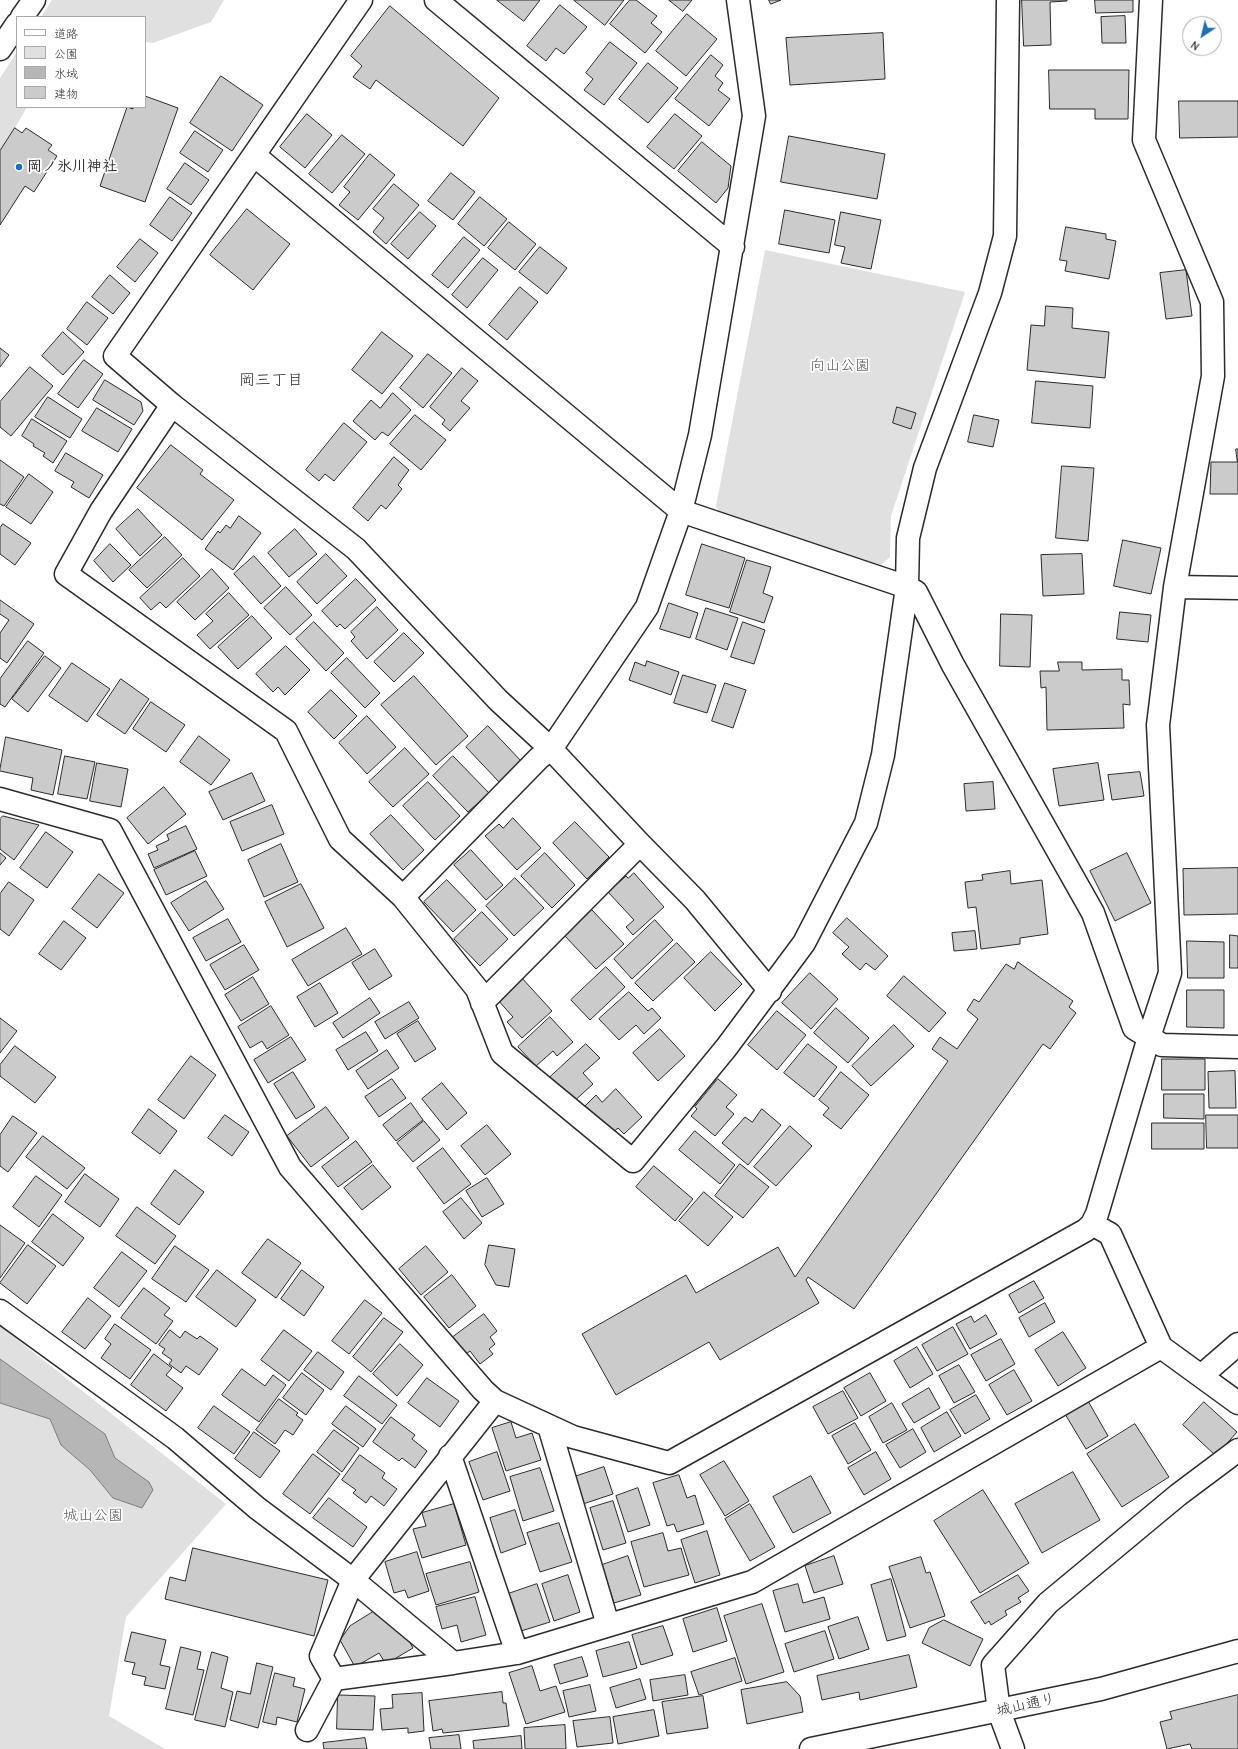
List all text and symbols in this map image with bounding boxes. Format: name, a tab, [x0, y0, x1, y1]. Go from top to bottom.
legend	[16, 16, 146, 108]
north arrow	[1182, 16, 1222, 56]
text: 道路	[54, 27, 78, 41]
text: N	[1189, 38, 1202, 53]
text: 公園	[54, 47, 78, 61]
text: 水域	[54, 67, 78, 81]
text: 建物	[54, 87, 78, 101]
place label: 岡ノ氷川神社	[27, 158, 117, 176]
marker: 岡ノ氷川神社	[14, 162, 24, 172]
park label: 向山公園	[810, 357, 870, 375]
district label: 岡三丁目	[239, 370, 303, 390]
park label: 城山公園	[63, 1507, 123, 1525]
street label: 城山通り	[995, 1690, 1057, 1720]

